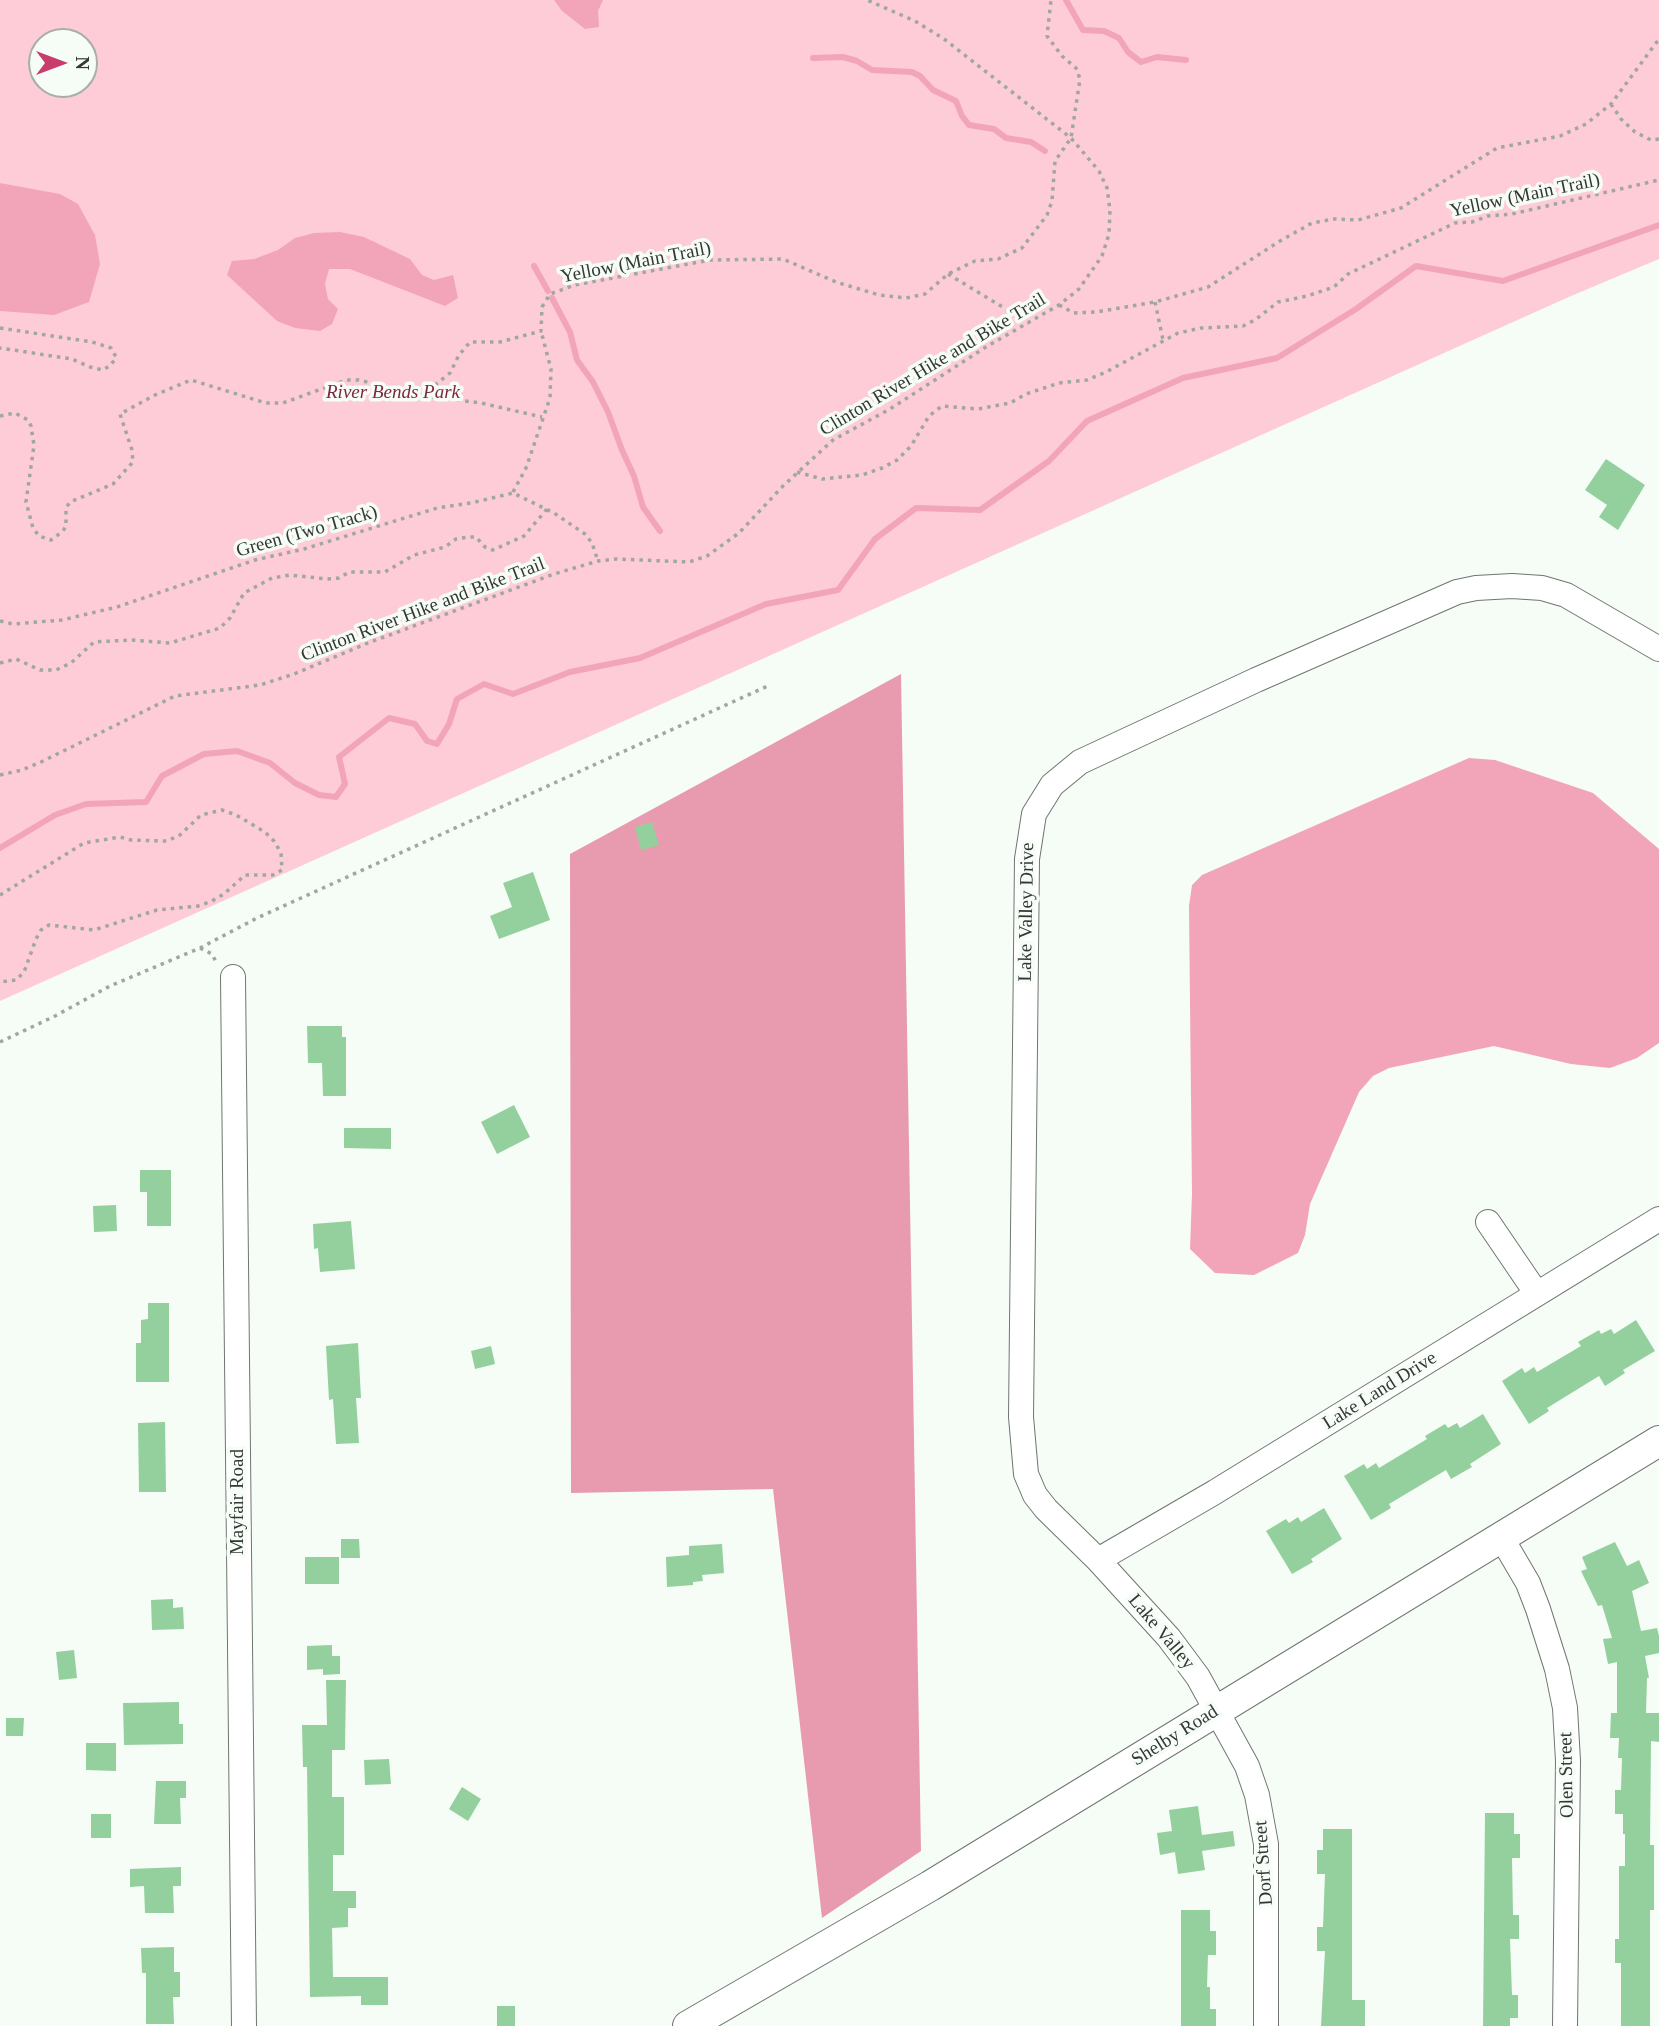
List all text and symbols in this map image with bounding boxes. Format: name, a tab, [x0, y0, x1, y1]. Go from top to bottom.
north arrow	[28, 28, 98, 98]
text: N	[72, 56, 93, 70]
street label: Yellow (Main Trail)	[1448, 169, 1602, 223]
street label: Yellow (Main Trail)	[559, 237, 713, 289]
street label: Clinton River Hike and Bike Trail	[816, 288, 1050, 442]
park label: River Bends Park	[326, 382, 460, 404]
street label: Green (Two Track)	[234, 501, 380, 563]
street label: Clinton River Hike and Bike Trail	[298, 553, 548, 667]
street label: Lake Valley Drive	[1014, 842, 1040, 982]
street label: Lake Land Drive	[1319, 1347, 1441, 1435]
street label: Mayfair Road	[227, 1449, 249, 1555]
street label: Lake Valley	[1123, 1590, 1199, 1674]
street label: Shelby Road	[1128, 1700, 1222, 1772]
street label: Olen Street	[1555, 1732, 1579, 1818]
street label: Dorf Street	[1250, 1820, 1278, 1906]

